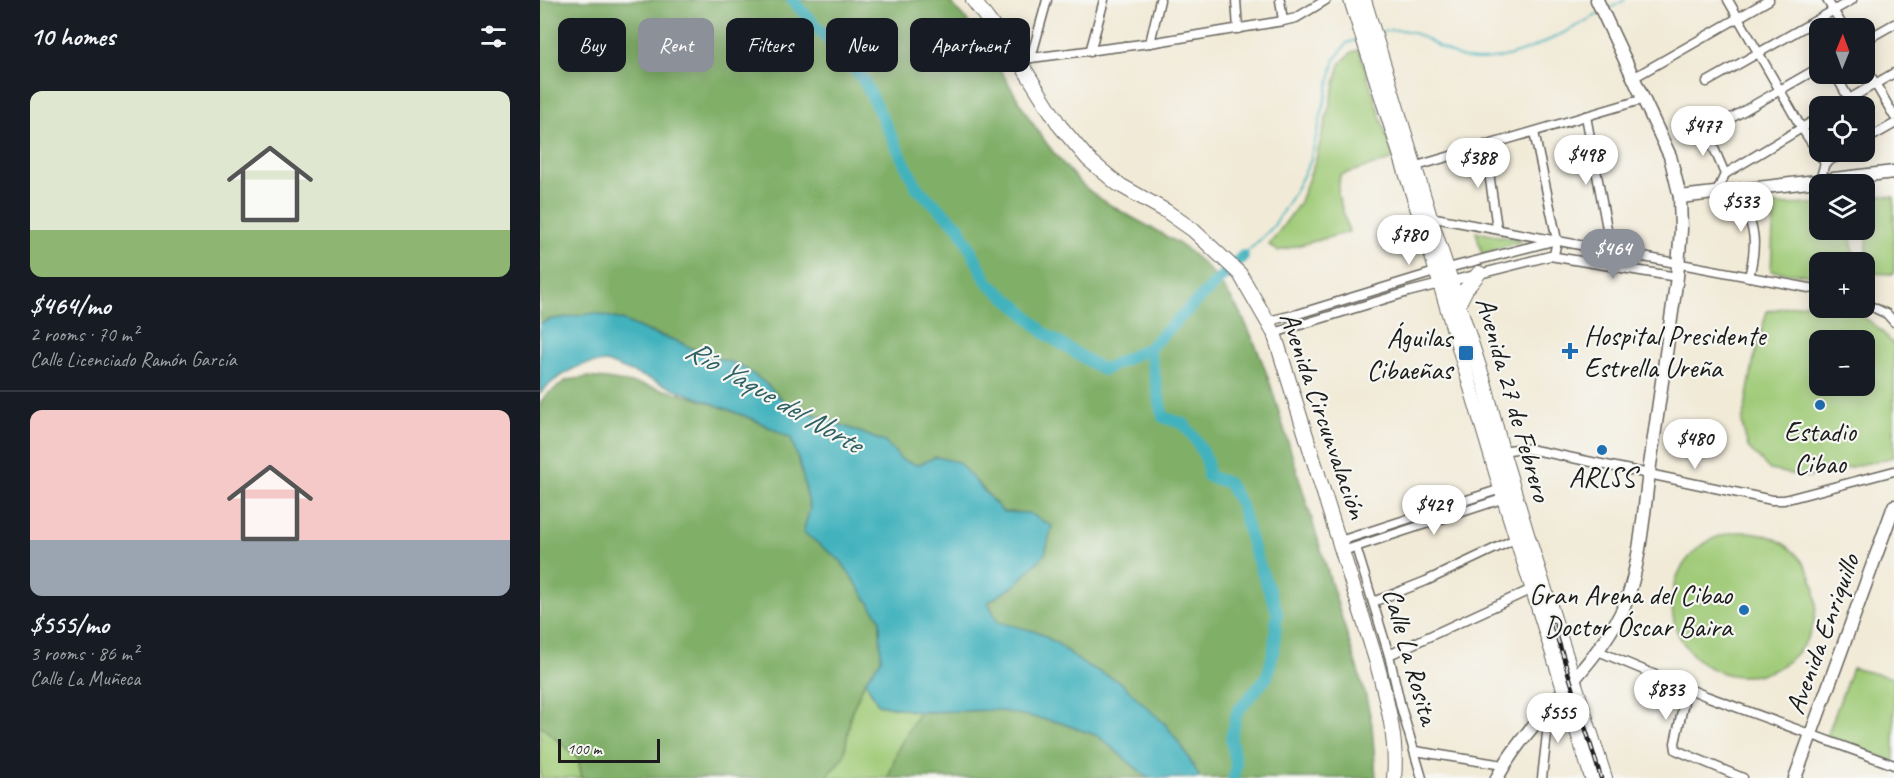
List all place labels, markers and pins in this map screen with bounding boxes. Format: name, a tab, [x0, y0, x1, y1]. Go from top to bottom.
pin: $477	[1667, 106, 1739, 157]
pin: $498	[1550, 135, 1622, 186]
pin: $388	[1442, 138, 1514, 189]
pin: $533	[1705, 182, 1777, 233]
pin: $780	[1373, 215, 1445, 266]
pin: $464	[1577, 229, 1649, 280]
place label: Hospital Presidente Estrella Ureña	[1584, 318, 1767, 385]
place label: Águilas Cibaeñas	[1367, 320, 1454, 387]
marker: Hospital Presidente Estrella Ureña	[1561, 342, 1579, 360]
marker: Águilas Cibaeñas	[1457, 344, 1475, 362]
marker: Estadio Cibao	[1813, 398, 1827, 412]
place label: Estadio Cibao	[1784, 414, 1858, 481]
pin: $480	[1659, 419, 1731, 470]
marker: ARLSS	[1595, 443, 1609, 457]
place label: ARLSS	[1569, 459, 1641, 494]
pin: $429	[1398, 485, 1470, 536]
place label: Gran Arena del Cibao Doctor Óscar Baira	[1529, 577, 1734, 644]
marker: Gran Arena del Cibao Doctor Óscar Baira	[1737, 603, 1751, 617]
pin: $833	[1630, 670, 1702, 721]
pin: $555	[1522, 693, 1594, 744]

